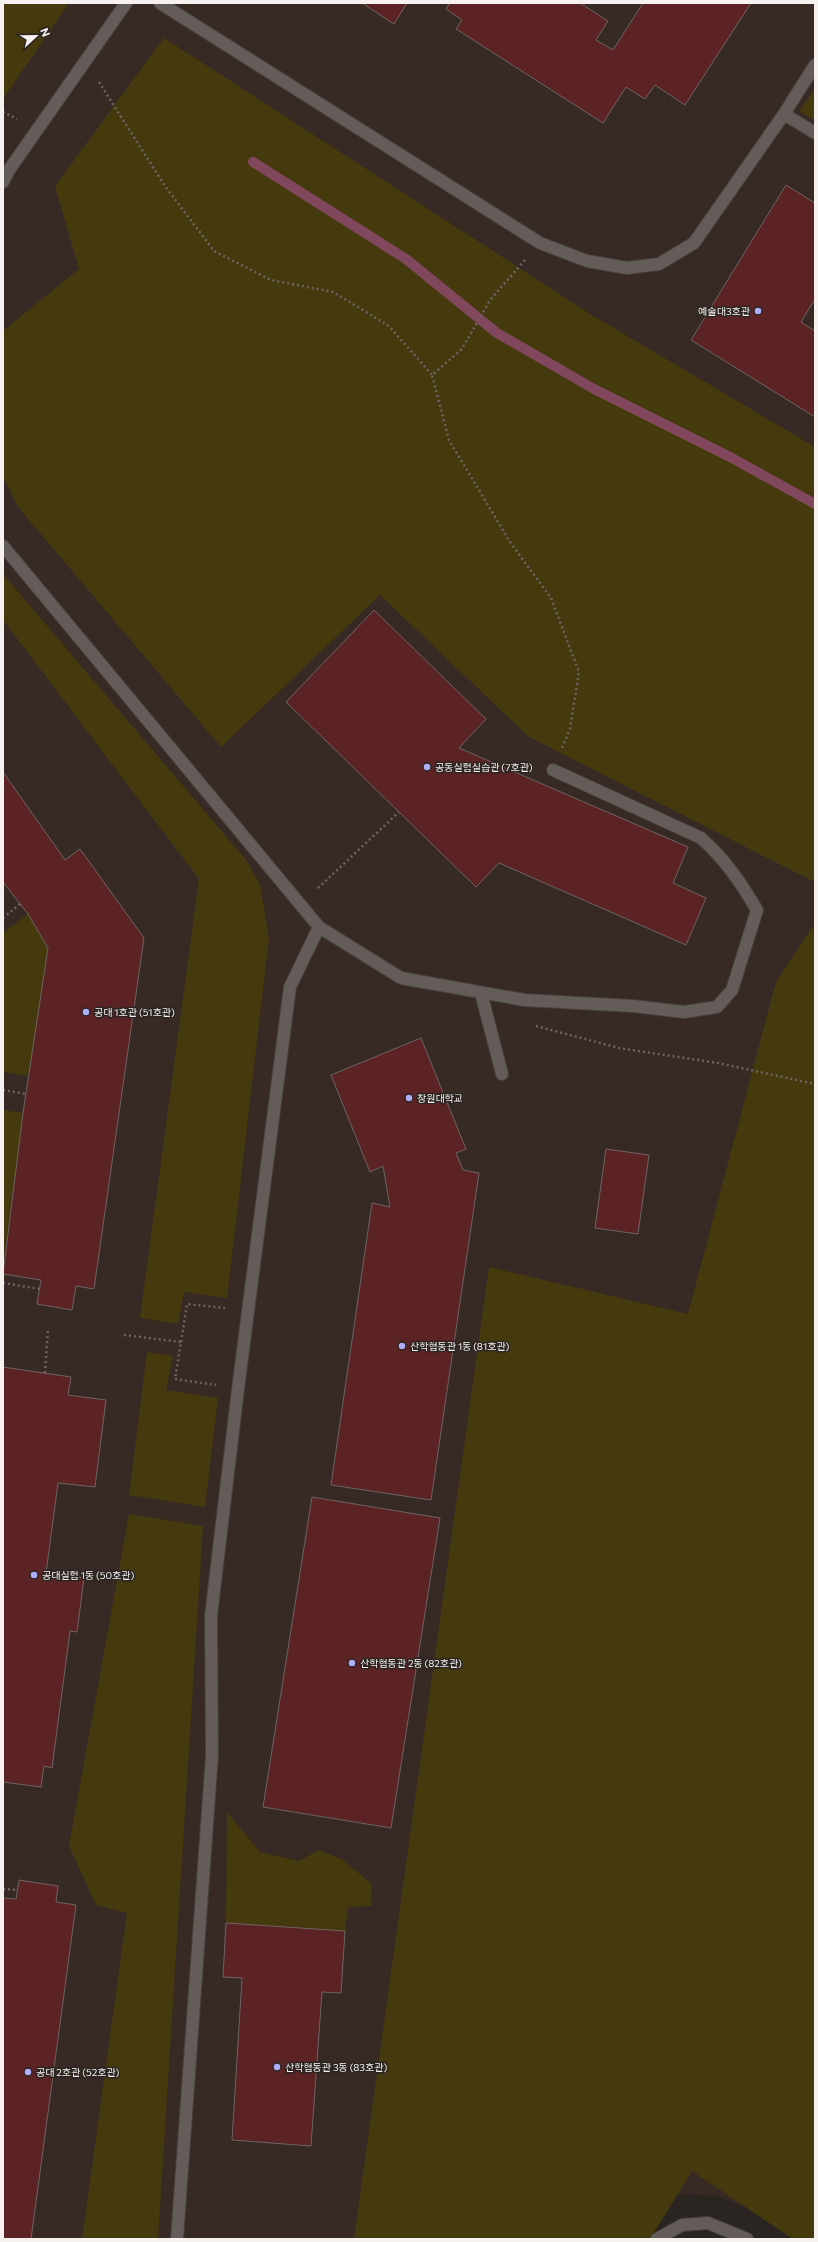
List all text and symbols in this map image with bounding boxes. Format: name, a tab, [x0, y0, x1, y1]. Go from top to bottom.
north arrow	[16, 16, 56, 56]
text: N	[38, 26, 53, 38]
place label: 예술대3호관	[698, 305, 751, 317]
marker: 예술대3호관	[753, 306, 763, 316]
place label: 공동실험실습관 (7호관)	[435, 761, 533, 773]
marker: 공동실험실습관 (7호관)	[422, 762, 432, 772]
place label: 공대 1호관 (51호관)	[94, 1006, 175, 1018]
marker: 공대 1호관 (51호관)	[81, 1007, 91, 1017]
place label: 창원대학교	[417, 1092, 463, 1104]
marker: 창원대학교	[404, 1093, 414, 1103]
place label: 산학협동관 1동 (81호관)	[410, 1340, 510, 1352]
marker: 산학협동관 1동 (81호관)	[397, 1341, 407, 1351]
place label: 공대실험 1동 (50호관)	[42, 1569, 134, 1581]
marker: 공대실험 1동 (50호관)	[29, 1570, 39, 1580]
place label: 산학협동관 2동 (82호관)	[360, 1657, 462, 1669]
marker: 산학협동관 2동 (82호관)	[347, 1658, 357, 1668]
place label: 산학협동관 3동 (83호관)	[285, 2061, 387, 2073]
marker: 산학협동관 3동 (83호관)	[272, 2062, 282, 2072]
place label: 공대 2호관 (52호관)	[36, 2066, 120, 2078]
marker: 공대 2호관 (52호관)	[23, 2067, 33, 2077]

